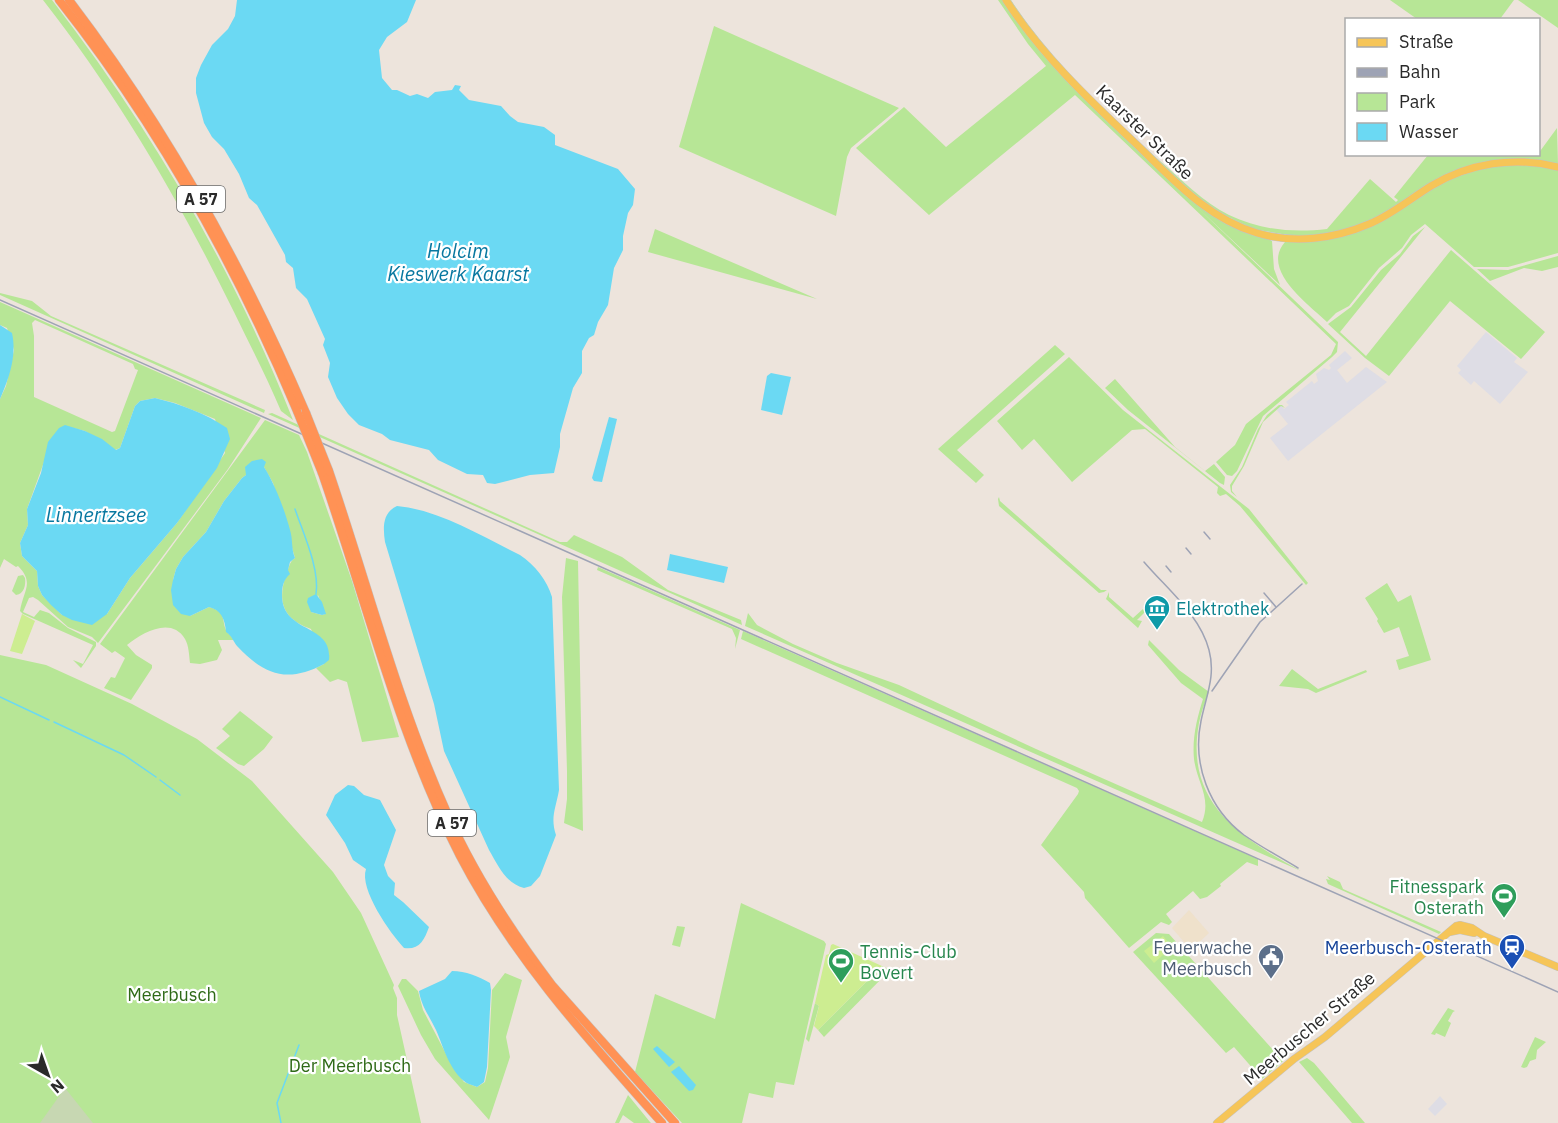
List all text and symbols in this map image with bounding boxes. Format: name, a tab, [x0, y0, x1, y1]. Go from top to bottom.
legend	[1345, 18, 1540, 156]
text: Straße	[1399, 30, 1453, 53]
text: Bahn	[1399, 60, 1441, 83]
street label: Kaarster Straße	[1091, 80, 1199, 184]
text: Park	[1399, 90, 1436, 113]
text: Wasser	[1399, 120, 1459, 143]
road number: A 57	[177, 186, 225, 212]
water label: Holcim Kieswerk Kaarst	[387, 237, 529, 287]
water label: Linnertzsee	[46, 501, 146, 528]
museum icon: Elektrothek	[1142, 593, 1172, 631]
place label: Elektrothek	[1176, 597, 1270, 620]
road number: A 57	[428, 810, 476, 836]
place label: Fitnesspark Osterath	[1389, 875, 1485, 919]
sports icon: Fitnesspark Osterath	[1489, 881, 1519, 919]
station icon: Meerbusch-Osterath	[1497, 932, 1527, 970]
place label: Feuerwache Meerbusch	[1153, 936, 1252, 980]
place label: Meerbusch-Osterath	[1325, 936, 1492, 959]
place label: Tennis-Club Bovert	[860, 940, 957, 984]
public building icon: Feuerwache Meerbusch	[1256, 942, 1286, 980]
sports icon: Tennis-Club Bovert	[826, 946, 856, 984]
street label: Meerbuscher Straße	[1238, 966, 1380, 1090]
park label: Meerbusch	[127, 983, 217, 1006]
north arrow	[18, 1045, 78, 1105]
park label: Der Meerbusch	[289, 1054, 411, 1077]
text: N	[47, 1075, 69, 1098]

